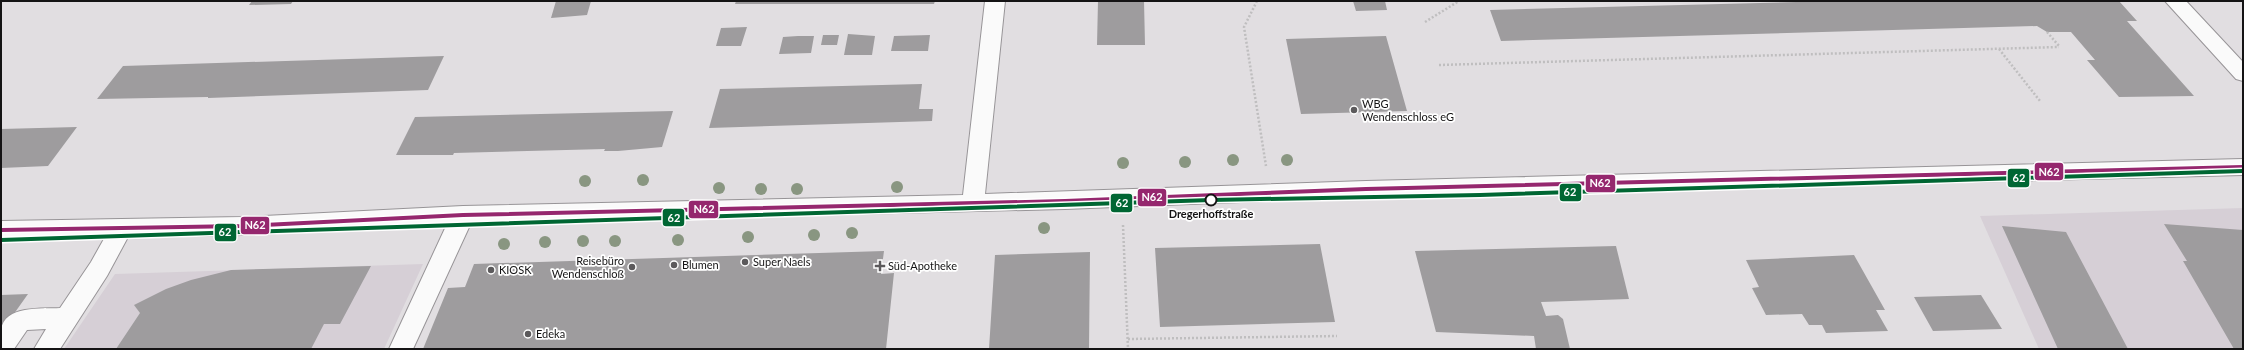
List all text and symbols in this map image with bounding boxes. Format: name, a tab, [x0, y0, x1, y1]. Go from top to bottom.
place label: WBG Wendenschloss eG	[1362, 97, 1454, 123]
marker: WBG Wendenschloss eG	[1349, 105, 1359, 115]
line badge: N62	[2034, 162, 2064, 181]
text: N62	[2038, 165, 2060, 178]
line badge: 62	[2007, 168, 2030, 188]
text: 62	[2013, 171, 2025, 184]
line badge: N62	[1585, 174, 1616, 193]
text: N62	[1589, 176, 1611, 189]
line badge: 62	[1559, 183, 1582, 202]
text: 62	[1564, 185, 1576, 198]
line badge: N62	[1137, 188, 1167, 207]
text: N62	[1141, 190, 1163, 203]
line badge: 62	[1110, 193, 1133, 213]
marker: Dregerhoffstraße	[1204, 193, 1218, 207]
text: 62	[1116, 196, 1128, 209]
line badge: N62	[688, 200, 719, 219]
text: N62	[693, 202, 715, 215]
place label: Dregerhoffstraße	[1169, 207, 1253, 220]
line badge: 62	[662, 208, 685, 227]
text: 62	[668, 211, 680, 224]
line badge: N62	[240, 216, 270, 235]
text: N62	[244, 218, 266, 231]
line badge: 62	[214, 223, 237, 242]
text: 62	[219, 225, 231, 238]
place label: Reisebüro Wendenschloß	[552, 254, 625, 280]
place label: Super Naels	[753, 255, 811, 268]
marker: Super Naels	[740, 257, 750, 267]
place label: Blumen	[682, 258, 719, 271]
place label: Süd-Apotheke	[888, 259, 957, 272]
marker: Blumen	[669, 260, 679, 270]
marker: Süd-Apotheke	[875, 261, 885, 271]
marker: Reisebüro Wendenschloß	[627, 262, 637, 272]
place label: KIOSK	[499, 263, 532, 276]
marker: KIOSK	[486, 265, 496, 275]
place label: Edeka	[536, 327, 565, 340]
marker: Edeka	[523, 329, 533, 339]

